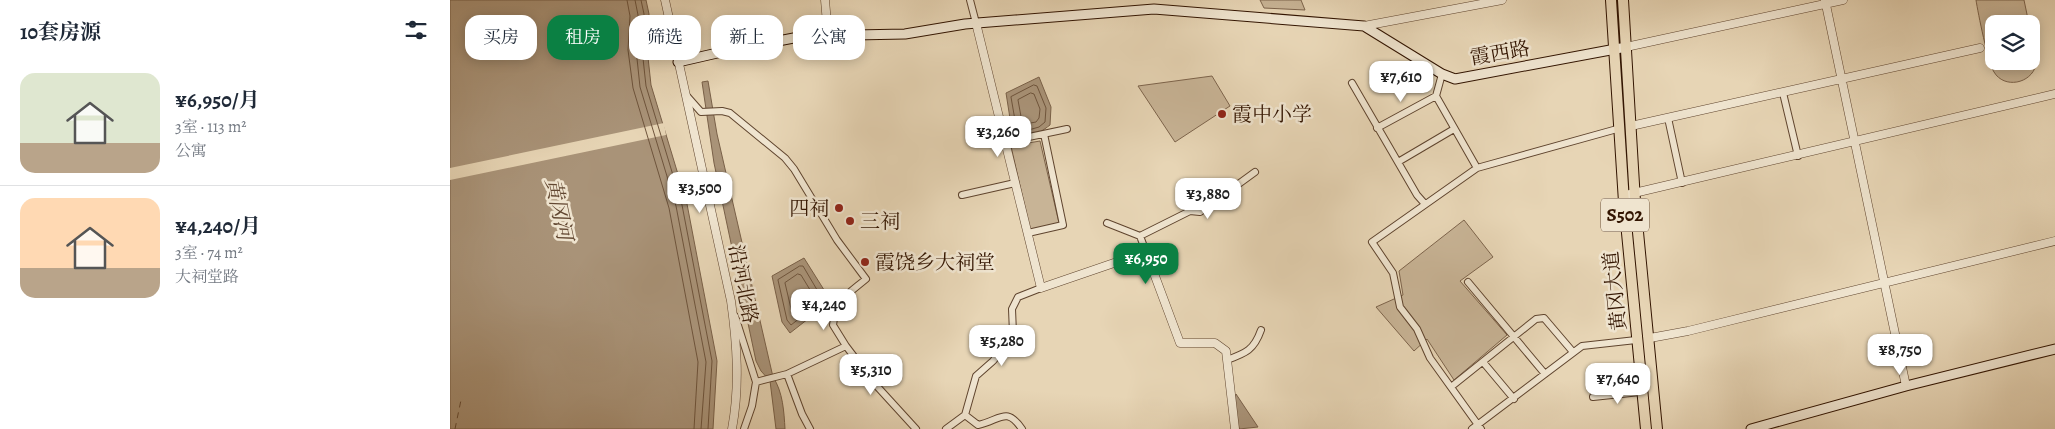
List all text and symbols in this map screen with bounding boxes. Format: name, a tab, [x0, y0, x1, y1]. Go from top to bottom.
chip: 买房	[465, 15, 537, 60]
chip: 租房	[547, 15, 619, 60]
chip: 筛选	[629, 15, 701, 60]
chip: 新上	[711, 15, 783, 60]
chip: 公寓	[793, 15, 865, 60]
map controls	[1985, 15, 2040, 70]
button: layers	[1985, 15, 2040, 70]
icon: filters	[402, 16, 430, 44]
text: 10套房源	[20, 18, 101, 46]
street label: 霞西路	[1468, 34, 1532, 72]
pin: ¥7,610	[1360, 61, 1442, 103]
text: ¥7,610	[1380, 66, 1422, 88]
text: ¥6,950/月	[175, 86, 260, 114]
icon: home	[60, 93, 120, 153]
place label: 霞中小学	[1232, 101, 1312, 128]
marker: 霞中小学	[1216, 108, 1228, 120]
text: 3室 · 113 m²	[175, 116, 247, 138]
pin: ¥3,260	[957, 116, 1039, 158]
text: ¥3,260	[976, 121, 1020, 143]
text: 公寓	[175, 140, 207, 162]
pin: ¥3,500	[659, 172, 741, 214]
water label: 黄冈河	[539, 175, 580, 247]
text: ¥3,500	[678, 177, 722, 199]
pin: ¥3,880	[1167, 178, 1249, 220]
text: ¥3,880	[1186, 183, 1230, 205]
place label: 四祠	[789, 195, 829, 222]
road number: S502	[1601, 198, 1649, 232]
marker: 四祠	[833, 202, 845, 214]
place label: 三祠	[860, 208, 900, 235]
text: ¥4,240/月	[175, 212, 261, 240]
marker: 三祠	[844, 215, 856, 227]
icon: home	[60, 218, 120, 278]
text: 3室 · 74 m²	[175, 242, 243, 264]
street label: 沿河北路	[722, 242, 764, 326]
pin: ¥6,950	[1105, 242, 1187, 285]
text: ¥6,950	[1124, 248, 1168, 270]
place label: 霞饶乡大祠堂	[875, 249, 995, 276]
street label: 黄冈大道	[1597, 250, 1633, 332]
marker: 霞饶乡大祠堂	[859, 256, 871, 268]
text: 大祠堂路	[175, 266, 239, 288]
pin: ¥4,240	[783, 288, 865, 331]
text: ¥4,240	[802, 294, 846, 316]
pin: ¥5,280	[961, 324, 1043, 367]
text: ¥5,280	[980, 330, 1024, 352]
pin: ¥8,750	[1859, 334, 1941, 376]
text: ¥8,750	[1879, 339, 1921, 361]
pin: ¥5,310	[830, 354, 912, 396]
text: ¥5,310	[851, 359, 891, 381]
pin: ¥7,640	[1577, 362, 1659, 405]
text: ¥7,640	[1596, 368, 1640, 390]

